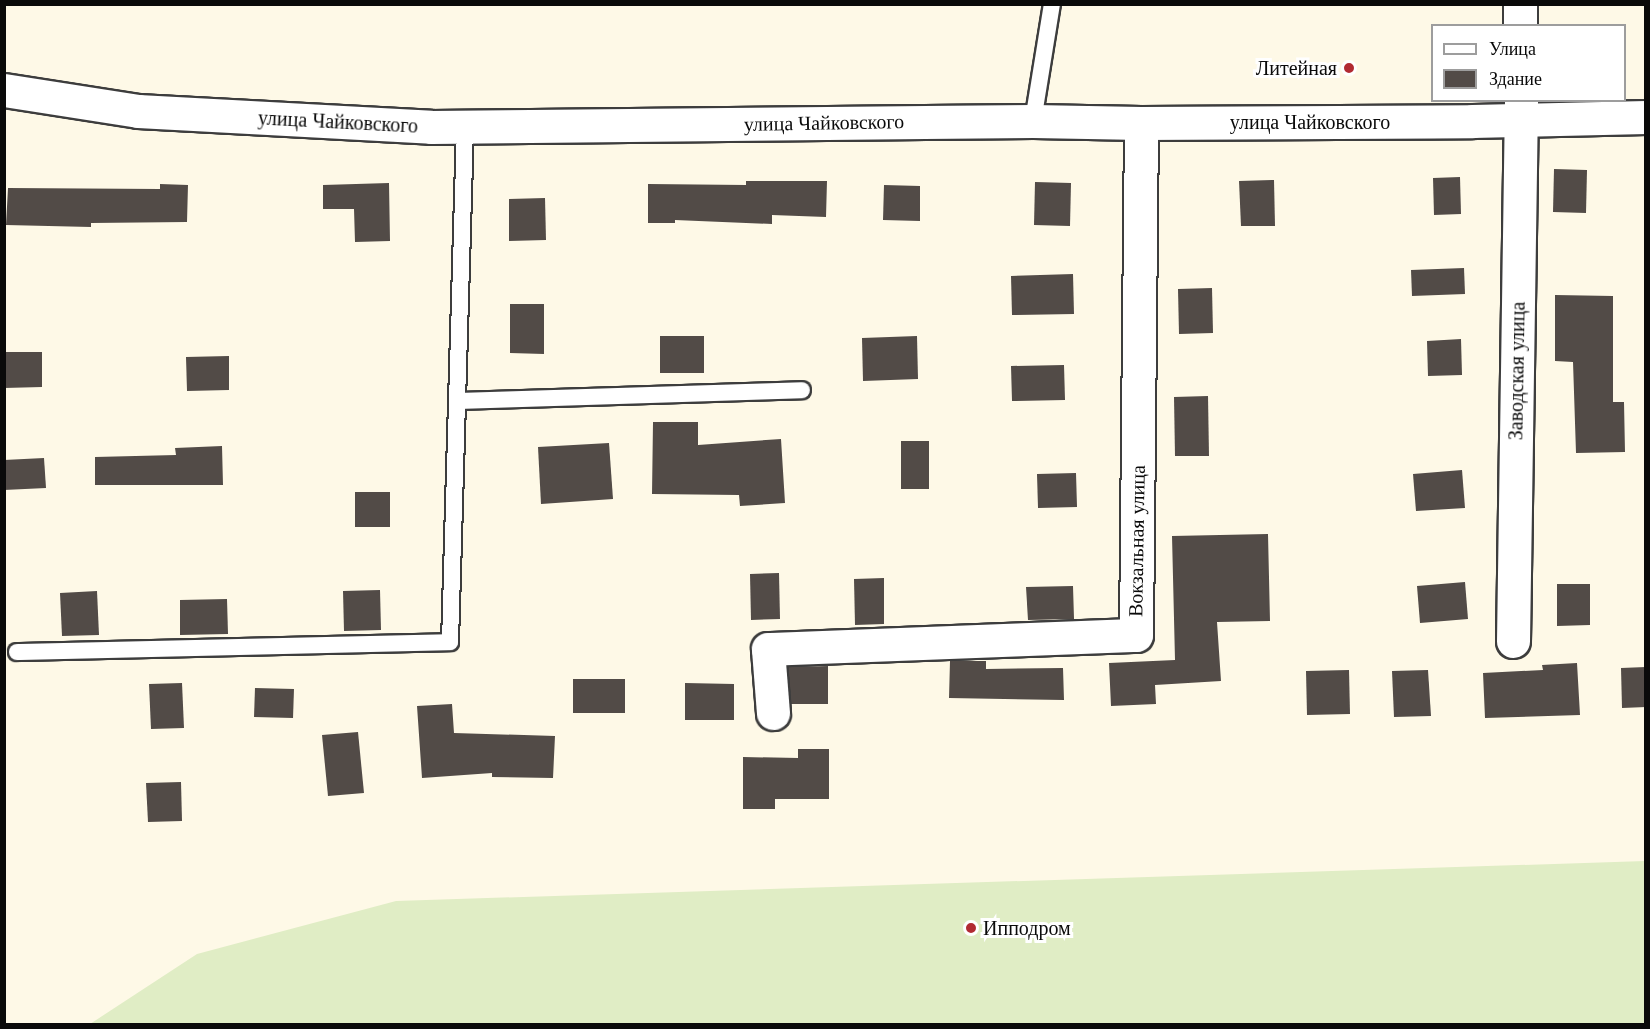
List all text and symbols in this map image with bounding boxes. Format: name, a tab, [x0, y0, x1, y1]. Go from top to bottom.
legend	[1431, 24, 1626, 102]
text: Улица	[1489, 39, 1536, 59]
place label: Литейная	[1256, 56, 1337, 80]
marker: Литейная	[1342, 61, 1356, 75]
text: Здание	[1489, 69, 1542, 89]
street label: улица Чайковского	[257, 106, 419, 138]
street label: улица Чайковского	[744, 110, 904, 136]
street label: улица Чайковского	[1230, 110, 1390, 134]
street label: Заводская улица	[1504, 302, 1530, 440]
street label: Вокзальная улица	[1124, 465, 1150, 617]
place label: Ипподром	[983, 916, 1071, 940]
marker: Ипподром	[964, 921, 978, 935]

